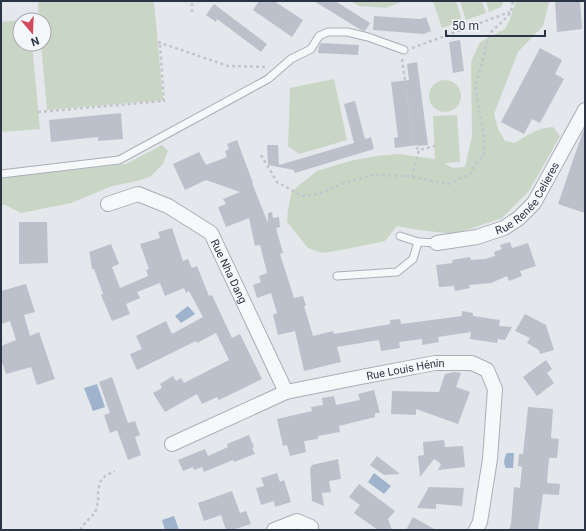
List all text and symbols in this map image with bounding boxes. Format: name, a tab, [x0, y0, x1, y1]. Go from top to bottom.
north arrow	[12, 12, 52, 52]
scale bar	[446, 12, 545, 38]
text: 50 m	[452, 19, 479, 33]
text: N	[29, 34, 41, 48]
street label: Rue Renée Celieres	[494, 160, 562, 237]
street label: Rue Nha Dang	[208, 237, 249, 306]
street label: Rue Louis Hénin	[365, 357, 445, 383]

